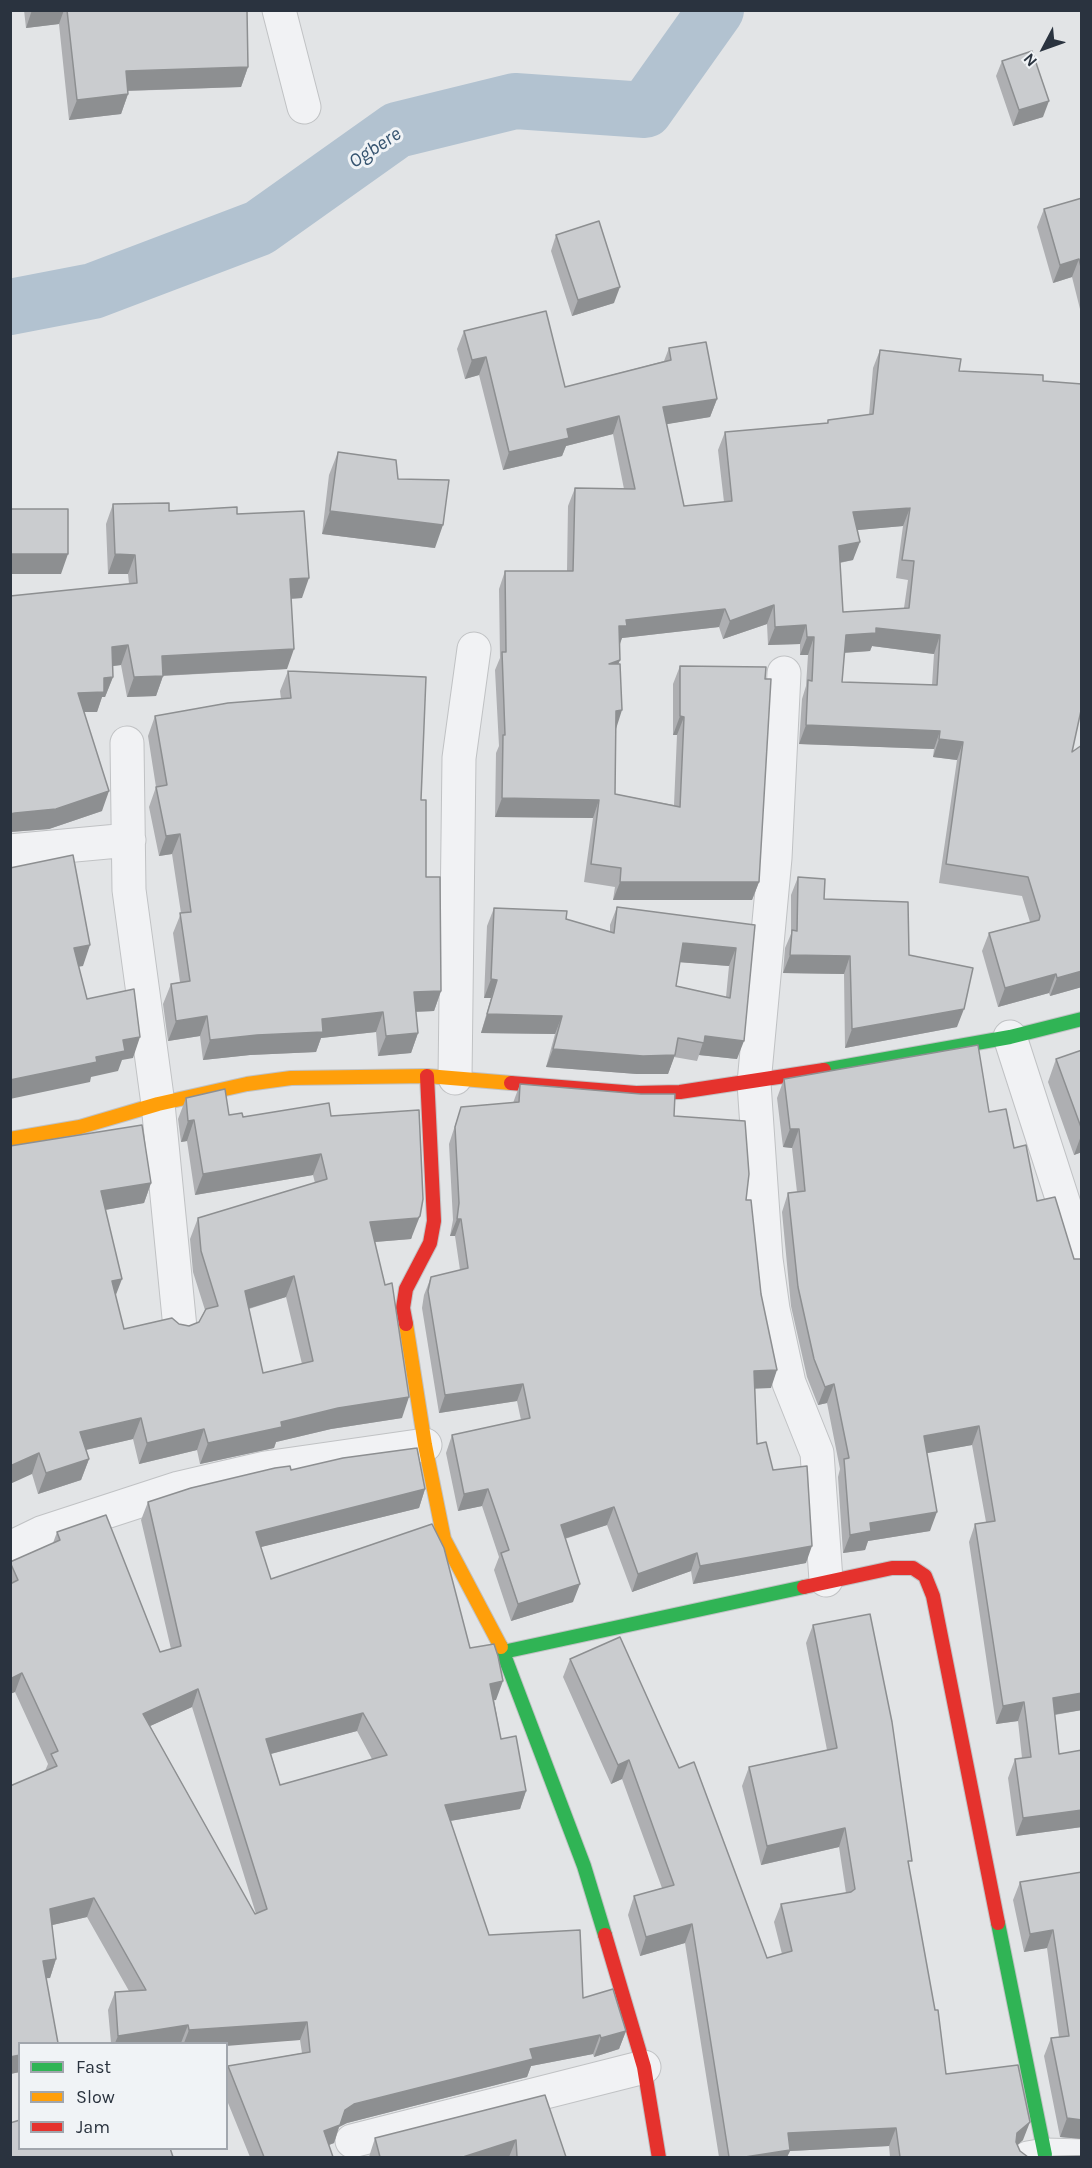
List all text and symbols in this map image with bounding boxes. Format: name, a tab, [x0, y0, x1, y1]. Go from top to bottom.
north arrow	[1014, 18, 1074, 78]
text: N	[1019, 50, 1041, 71]
water label: Ogbere	[344, 122, 406, 174]
legend	[18, 2042, 228, 2150]
text: Fast	[76, 2056, 111, 2078]
text: Slow	[76, 2086, 115, 2108]
text: Jam	[76, 2116, 110, 2138]

